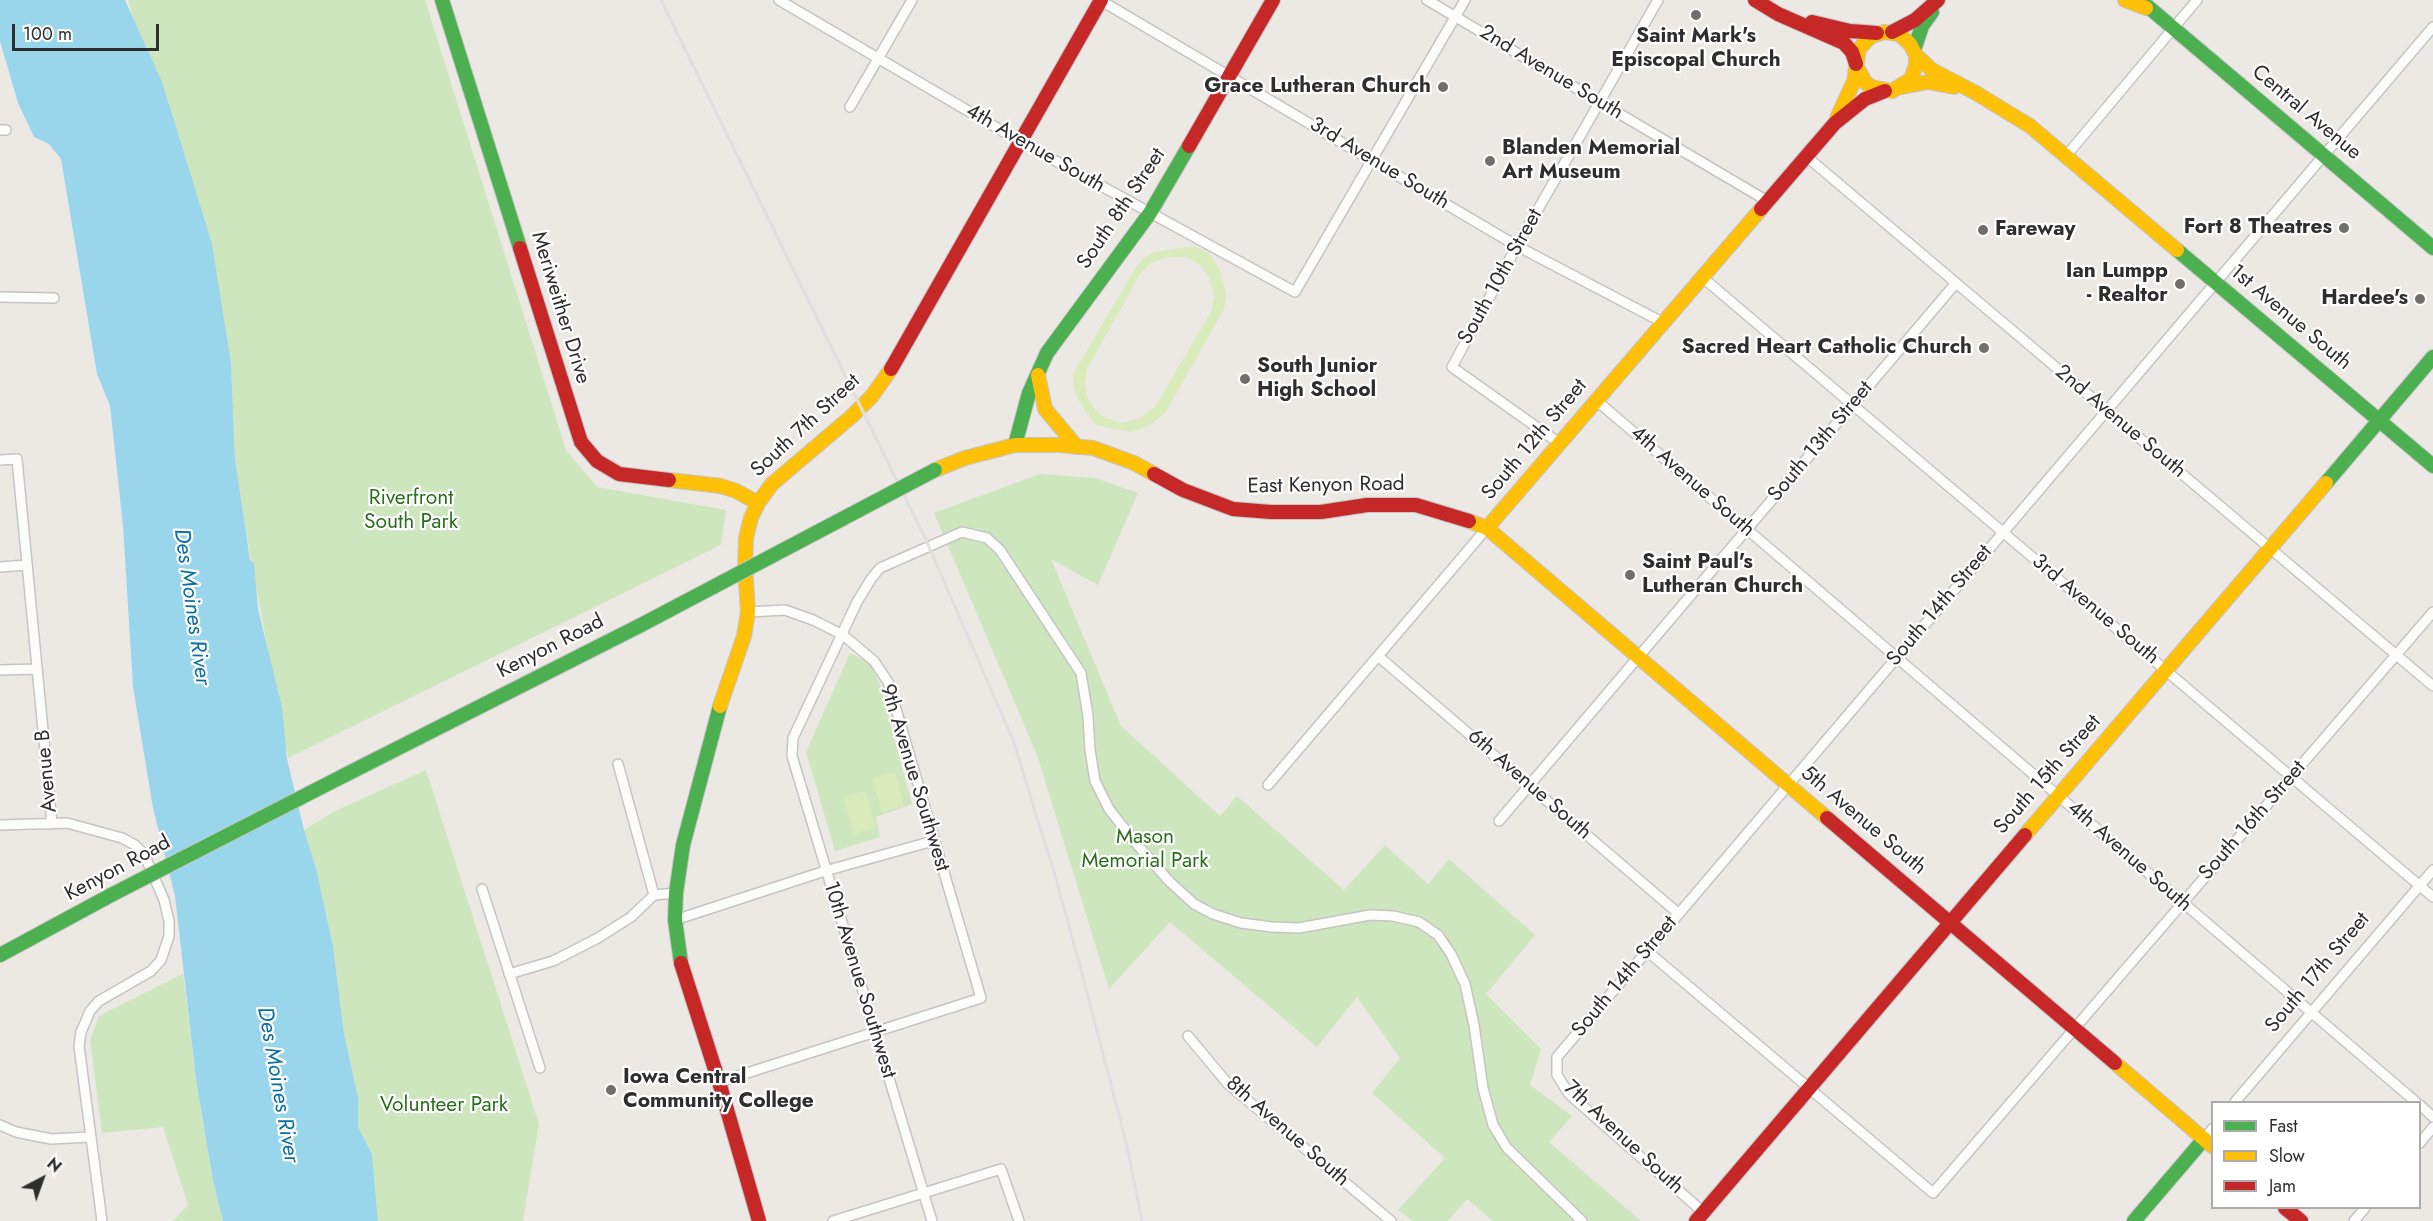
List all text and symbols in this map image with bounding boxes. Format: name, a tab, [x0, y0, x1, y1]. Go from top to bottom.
marker: Saint Mark's Episcopal Church	[1689, 8, 1703, 22]
scale bar	[15, 12, 162, 50]
street label: 2nd Avenue South	[1475, 20, 1627, 126]
text: 100 m	[23, 21, 72, 47]
place label: Saint Mark's Episcopal Church	[1611, 24, 1781, 74]
street label: Central Avenue	[2246, 60, 2366, 166]
place label: Grace Lutheran Church	[1204, 74, 1431, 100]
marker: Grace Lutheran Church	[1436, 80, 1450, 94]
street label: 4th Avenue South	[961, 99, 1109, 199]
street label: 3rd Avenue South	[1304, 112, 1454, 216]
place label: Blanden Memorial Art Museum	[1502, 136, 1680, 186]
street label: South 8th Street	[1072, 144, 1172, 274]
marker: Blanden Memorial Art Museum	[1483, 154, 1497, 168]
street label: South 10th Street	[1453, 205, 1549, 349]
place label: Fort 8 Theatres	[2184, 215, 2332, 241]
place label: Fareway	[1995, 217, 2075, 243]
marker: Fort 8 Theatres	[2337, 221, 2351, 235]
marker: Fareway	[1976, 223, 1990, 237]
street label: Meriweither Drive	[525, 229, 595, 387]
place label: Ian Lumpp - Realtor	[2066, 259, 2168, 309]
street label: 1st Avenue South	[2224, 260, 2356, 376]
marker: Ian Lumpp - Realtor	[2173, 277, 2187, 291]
place label: Hardee's	[2321, 286, 2408, 312]
marker: Hardee's	[2413, 292, 2427, 306]
place label: Sacred Heart Catholic Church	[1682, 335, 1972, 361]
marker: Sacred Heart Catholic Church	[1977, 341, 1991, 355]
place label: South Junior High School	[1257, 354, 1377, 404]
street label: 2nd Avenue South	[2049, 360, 2191, 484]
street label: South 7th Street	[746, 369, 866, 483]
marker: South Junior High School	[1238, 372, 1252, 386]
street label: South 12th Street	[1477, 374, 1593, 506]
street label: South 13th Street	[1763, 377, 1879, 507]
street label: 4th Avenue South	[1625, 421, 1759, 543]
street label: East Kenyon Road	[1247, 472, 1405, 500]
park label: Riverfront South Park	[364, 486, 458, 536]
water label: Des Moines River	[167, 527, 215, 687]
street label: South 14th Street	[1882, 540, 1998, 672]
street label: 3rd Avenue South	[2026, 549, 2164, 671]
place label: Saint Paul's Lutheran Church	[1642, 550, 1803, 600]
marker: Saint Paul's Lutheran Church	[1623, 568, 1637, 582]
street label: Kenyon Road	[494, 609, 608, 685]
street label: 9th Avenue Southwest	[874, 681, 954, 875]
street label: South 15th Street	[1989, 710, 2107, 840]
street label: 6th Avenue South	[1462, 724, 1596, 846]
street label: Avenue B	[31, 728, 63, 814]
street label: South 16th Street	[2194, 756, 2312, 886]
street label: 5th Avenue South	[1795, 761, 1931, 881]
street label: 4th Avenue South	[2062, 796, 2196, 918]
park label: Mason Memorial Park	[1082, 825, 1208, 875]
street label: Kenyon Road	[61, 831, 175, 907]
street label: 10th Avenue Southwest	[817, 879, 901, 1081]
street label: South 17th Street	[2260, 908, 2376, 1038]
street label: South 14th Street	[1567, 911, 1683, 1043]
water label: Des Moines River	[250, 1005, 304, 1165]
place label: Iowa Central Community College	[623, 1065, 814, 1115]
street label: 8th Avenue South	[1220, 1071, 1354, 1193]
street label: 7th Avenue South	[1558, 1076, 1688, 1200]
marker: Iowa Central Community College	[604, 1083, 618, 1097]
park label: Volunteer Park	[380, 1093, 508, 1119]
legend	[2211, 1101, 2421, 1209]
text: Fast	[2269, 1113, 2298, 1139]
text: Slow	[2269, 1143, 2305, 1169]
north arrow	[12, 1149, 72, 1209]
text: N	[42, 1152, 66, 1178]
text: Jam	[2269, 1173, 2296, 1199]

